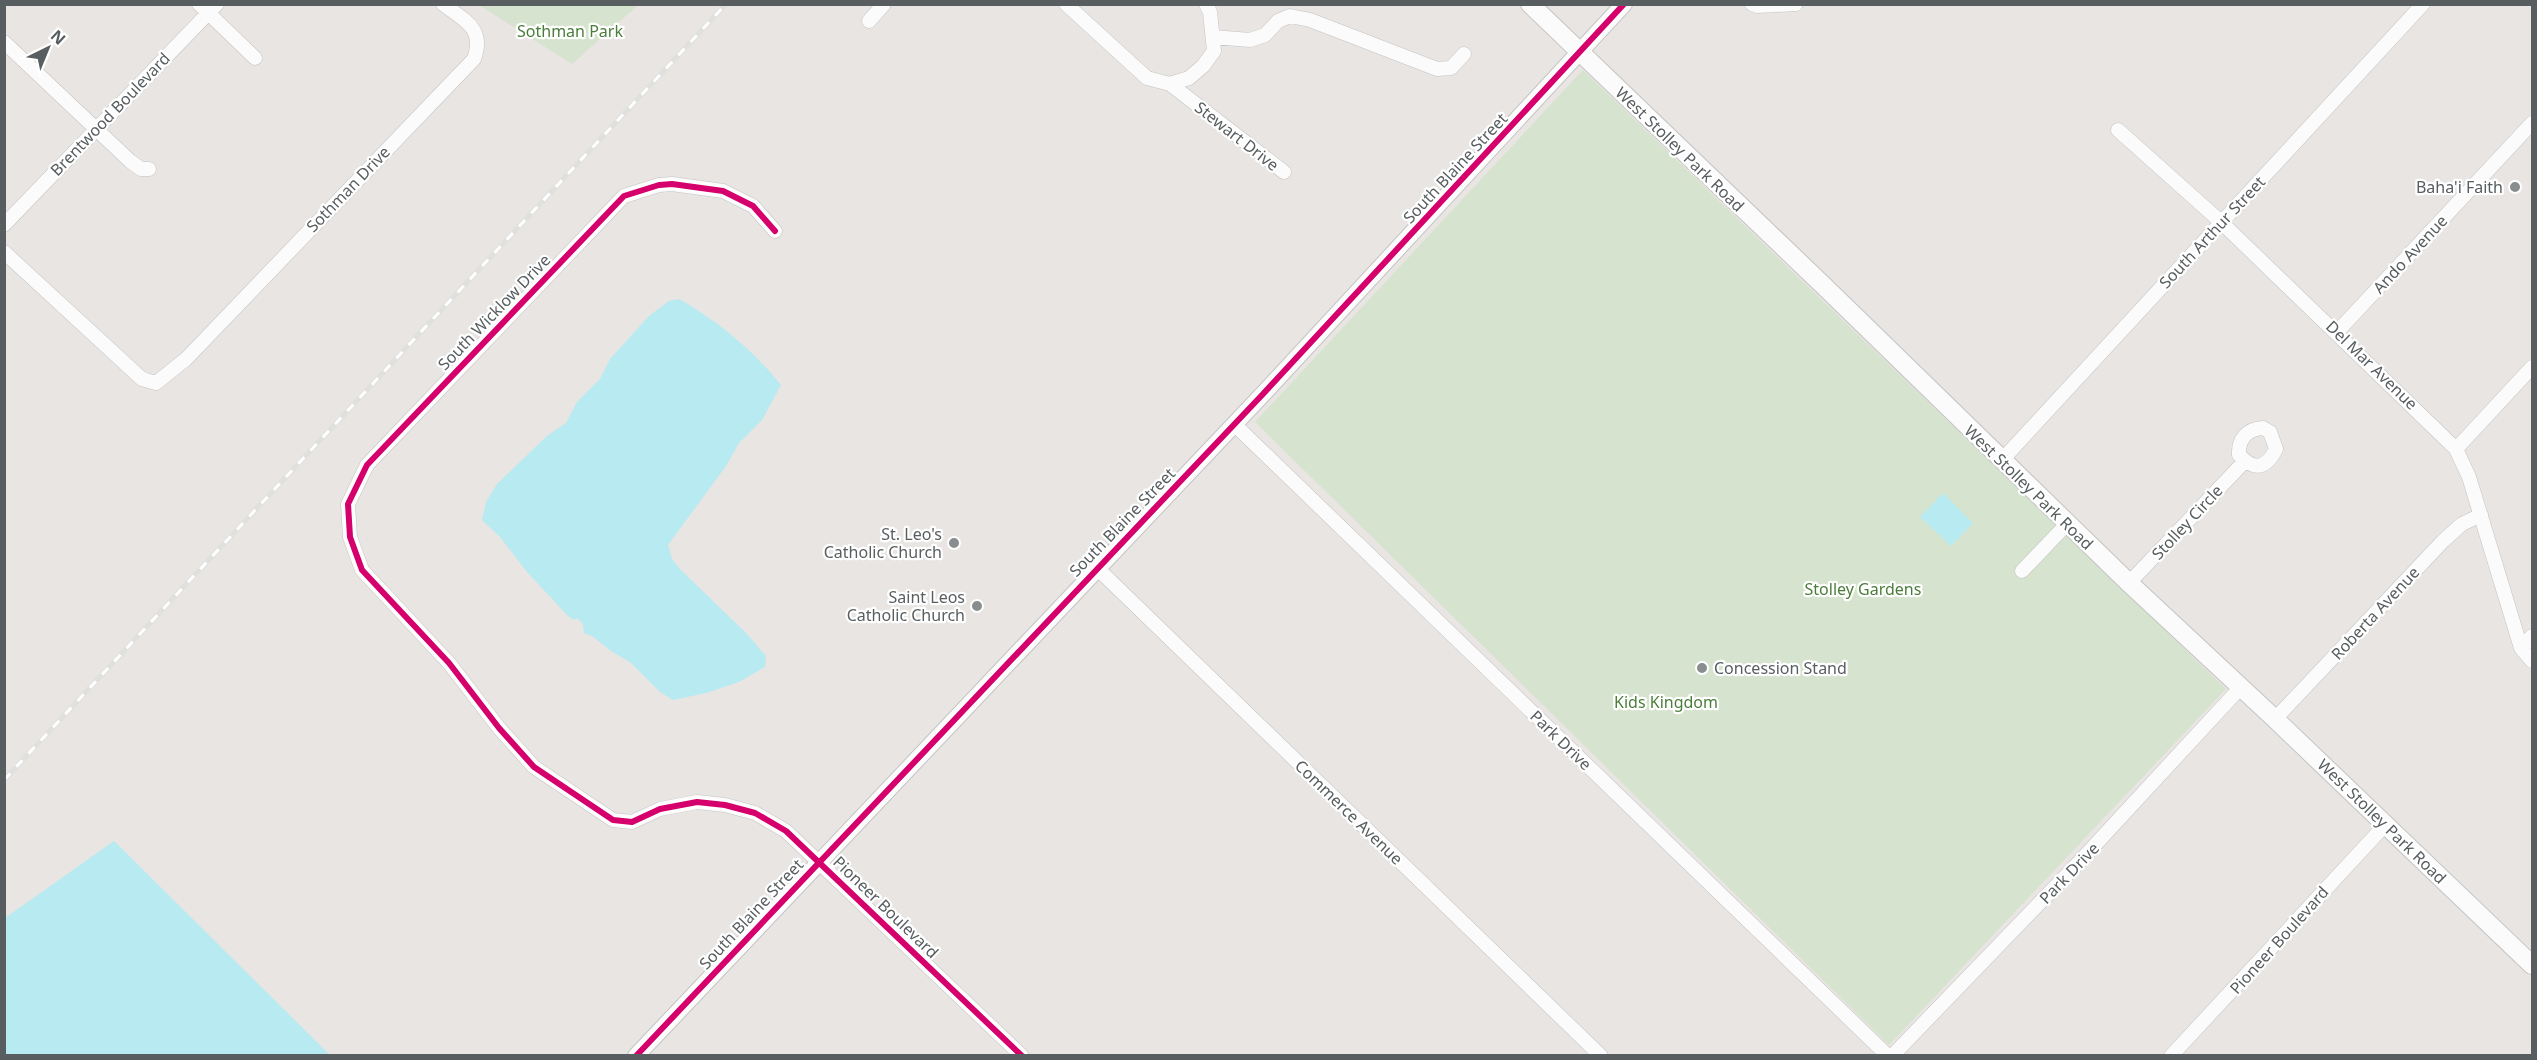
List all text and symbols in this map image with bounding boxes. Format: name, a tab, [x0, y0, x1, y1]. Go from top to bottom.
north arrow	[18, 18, 78, 78]
park label: Sothman Park	[517, 20, 623, 42]
text: N	[46, 25, 70, 50]
street label: Brentwood Boulevard	[45, 48, 175, 180]
street label: West Stolley Park Road	[1611, 82, 1749, 216]
street label: Stewart Drive	[1190, 96, 1284, 176]
street label: South Blaine Street	[1398, 108, 1512, 228]
street label: Sothman Drive	[301, 141, 395, 237]
street label: South Arthur Street	[2154, 171, 2270, 293]
place label: Baha'i Faith	[2416, 176, 2503, 198]
marker: Baha'i Faith	[2508, 180, 2522, 194]
street label: Ando Avenue	[2368, 210, 2452, 298]
street label: South Wicklow Drive	[433, 249, 555, 375]
street label: Del Mar Avenue	[2321, 316, 2423, 414]
street label: West Stolley Park Road	[1960, 420, 2098, 554]
street label: South Blaine Street	[1064, 463, 1180, 581]
street label: Stolley Circle	[2147, 480, 2227, 564]
place label: St. Leo's Catholic Church	[824, 523, 942, 563]
marker: St. Leo's Catholic Church	[947, 536, 961, 550]
street label: Roberta Avenue	[2326, 562, 2424, 664]
park label: Stolley Gardens	[1805, 578, 1921, 600]
place label: Saint Leos Catholic Church	[847, 586, 965, 626]
marker: Saint Leos Catholic Church	[970, 599, 984, 613]
place label: Concession Stand	[1714, 657, 1847, 679]
marker: Concession Stand	[1695, 661, 1709, 675]
park label: Kids Kingdom	[1614, 691, 1718, 713]
street label: Park Drive	[1525, 705, 1597, 775]
street label: West Stolley Park Road	[2313, 754, 2451, 888]
street label: Commerce Avenue	[1290, 755, 1408, 869]
street label: Park Drive	[2034, 837, 2104, 909]
street label: Pioneer Boulevard	[829, 851, 943, 963]
street label: South Blaine Street	[694, 854, 808, 974]
street label: Pioneer Boulevard	[2225, 881, 2333, 999]

